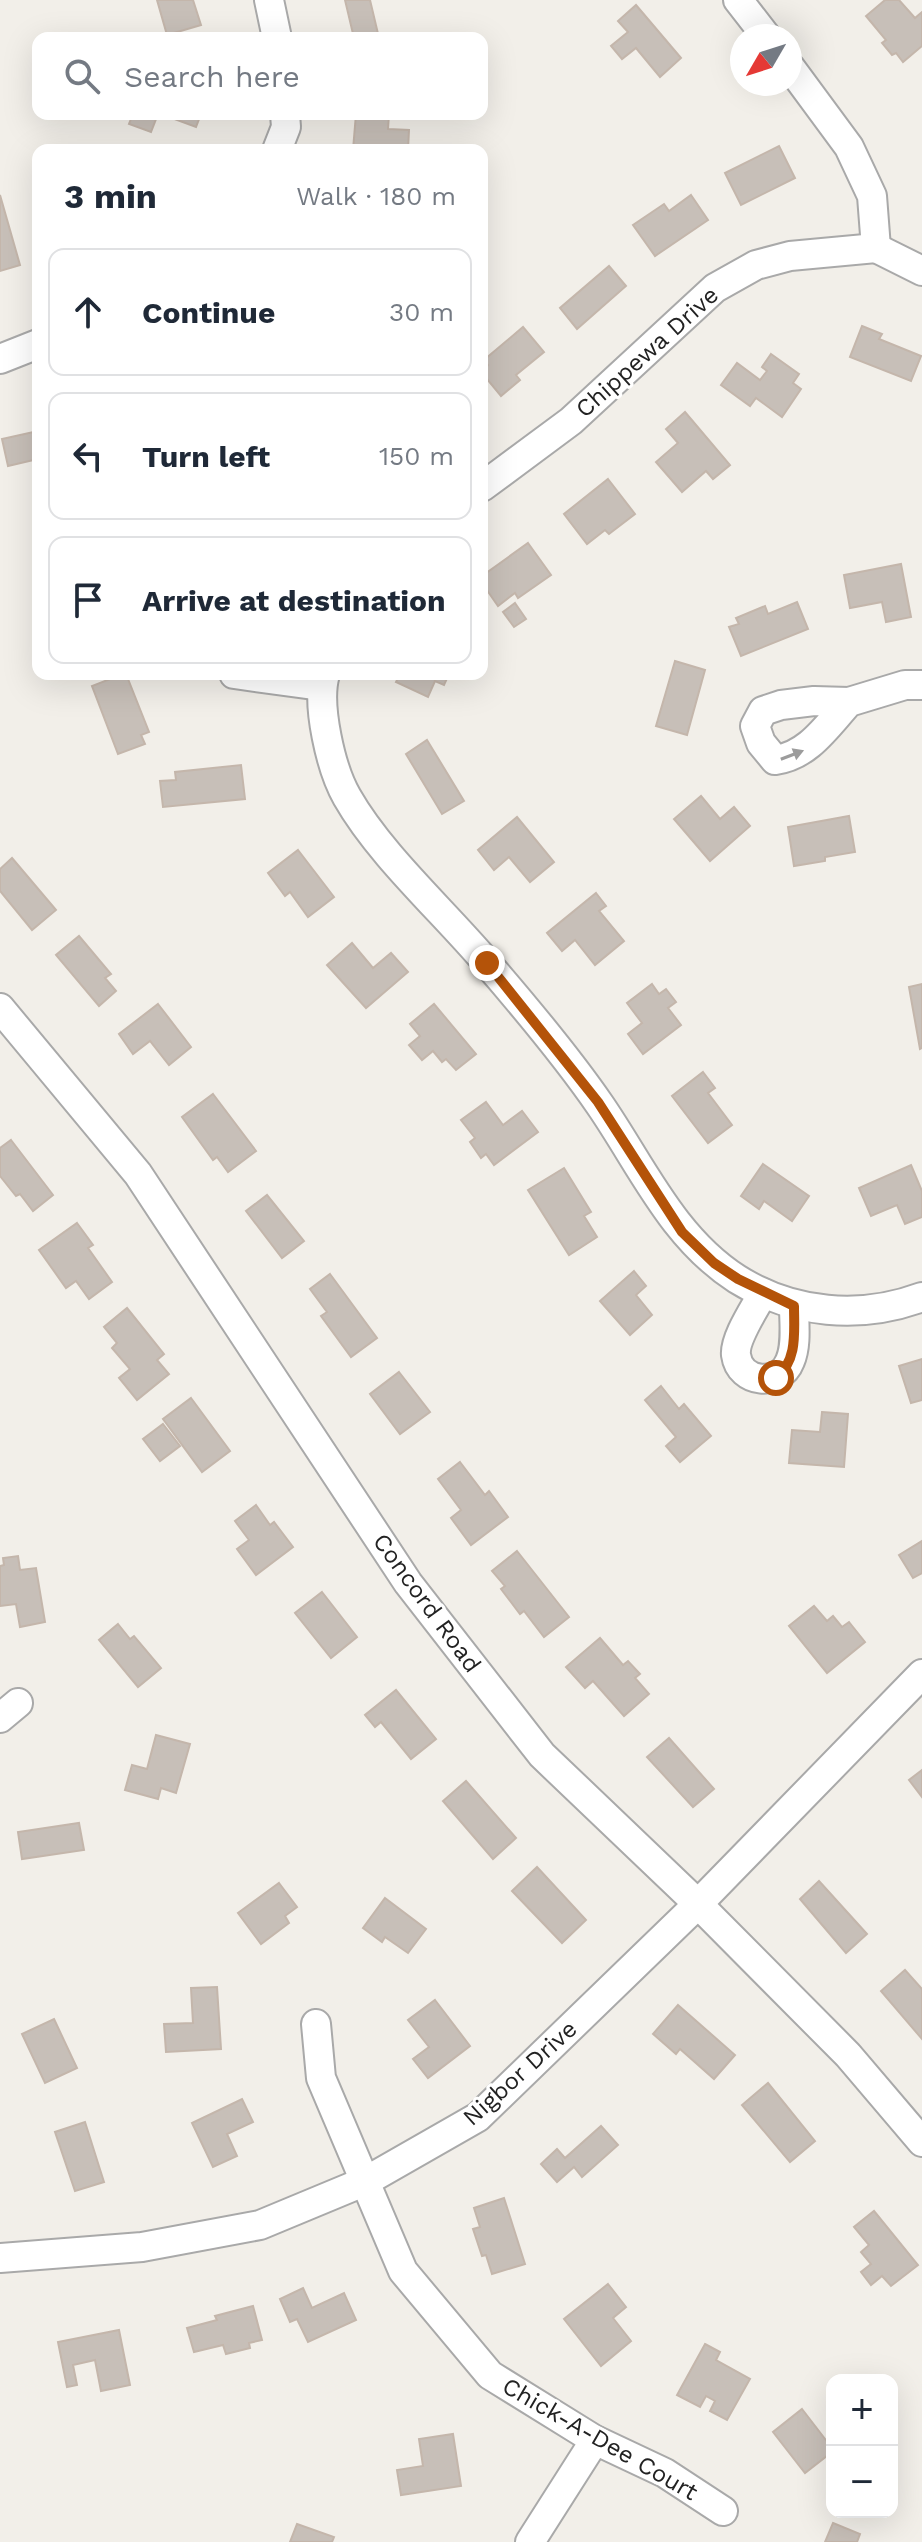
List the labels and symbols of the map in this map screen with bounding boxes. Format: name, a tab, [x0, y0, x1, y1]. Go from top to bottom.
north arrow	[730, 24, 802, 96]
street label: Chippewa Drive	[570, 281, 724, 423]
one-way arrow	[780, 748, 804, 761]
route end	[469, 945, 505, 981]
route start	[758, 1360, 794, 1396]
street label: Concord Road	[367, 1528, 487, 1678]
street label: Nigbor Drive	[457, 2015, 583, 2131]
street label: Chick-A-Dee Court	[497, 2372, 703, 2506]

